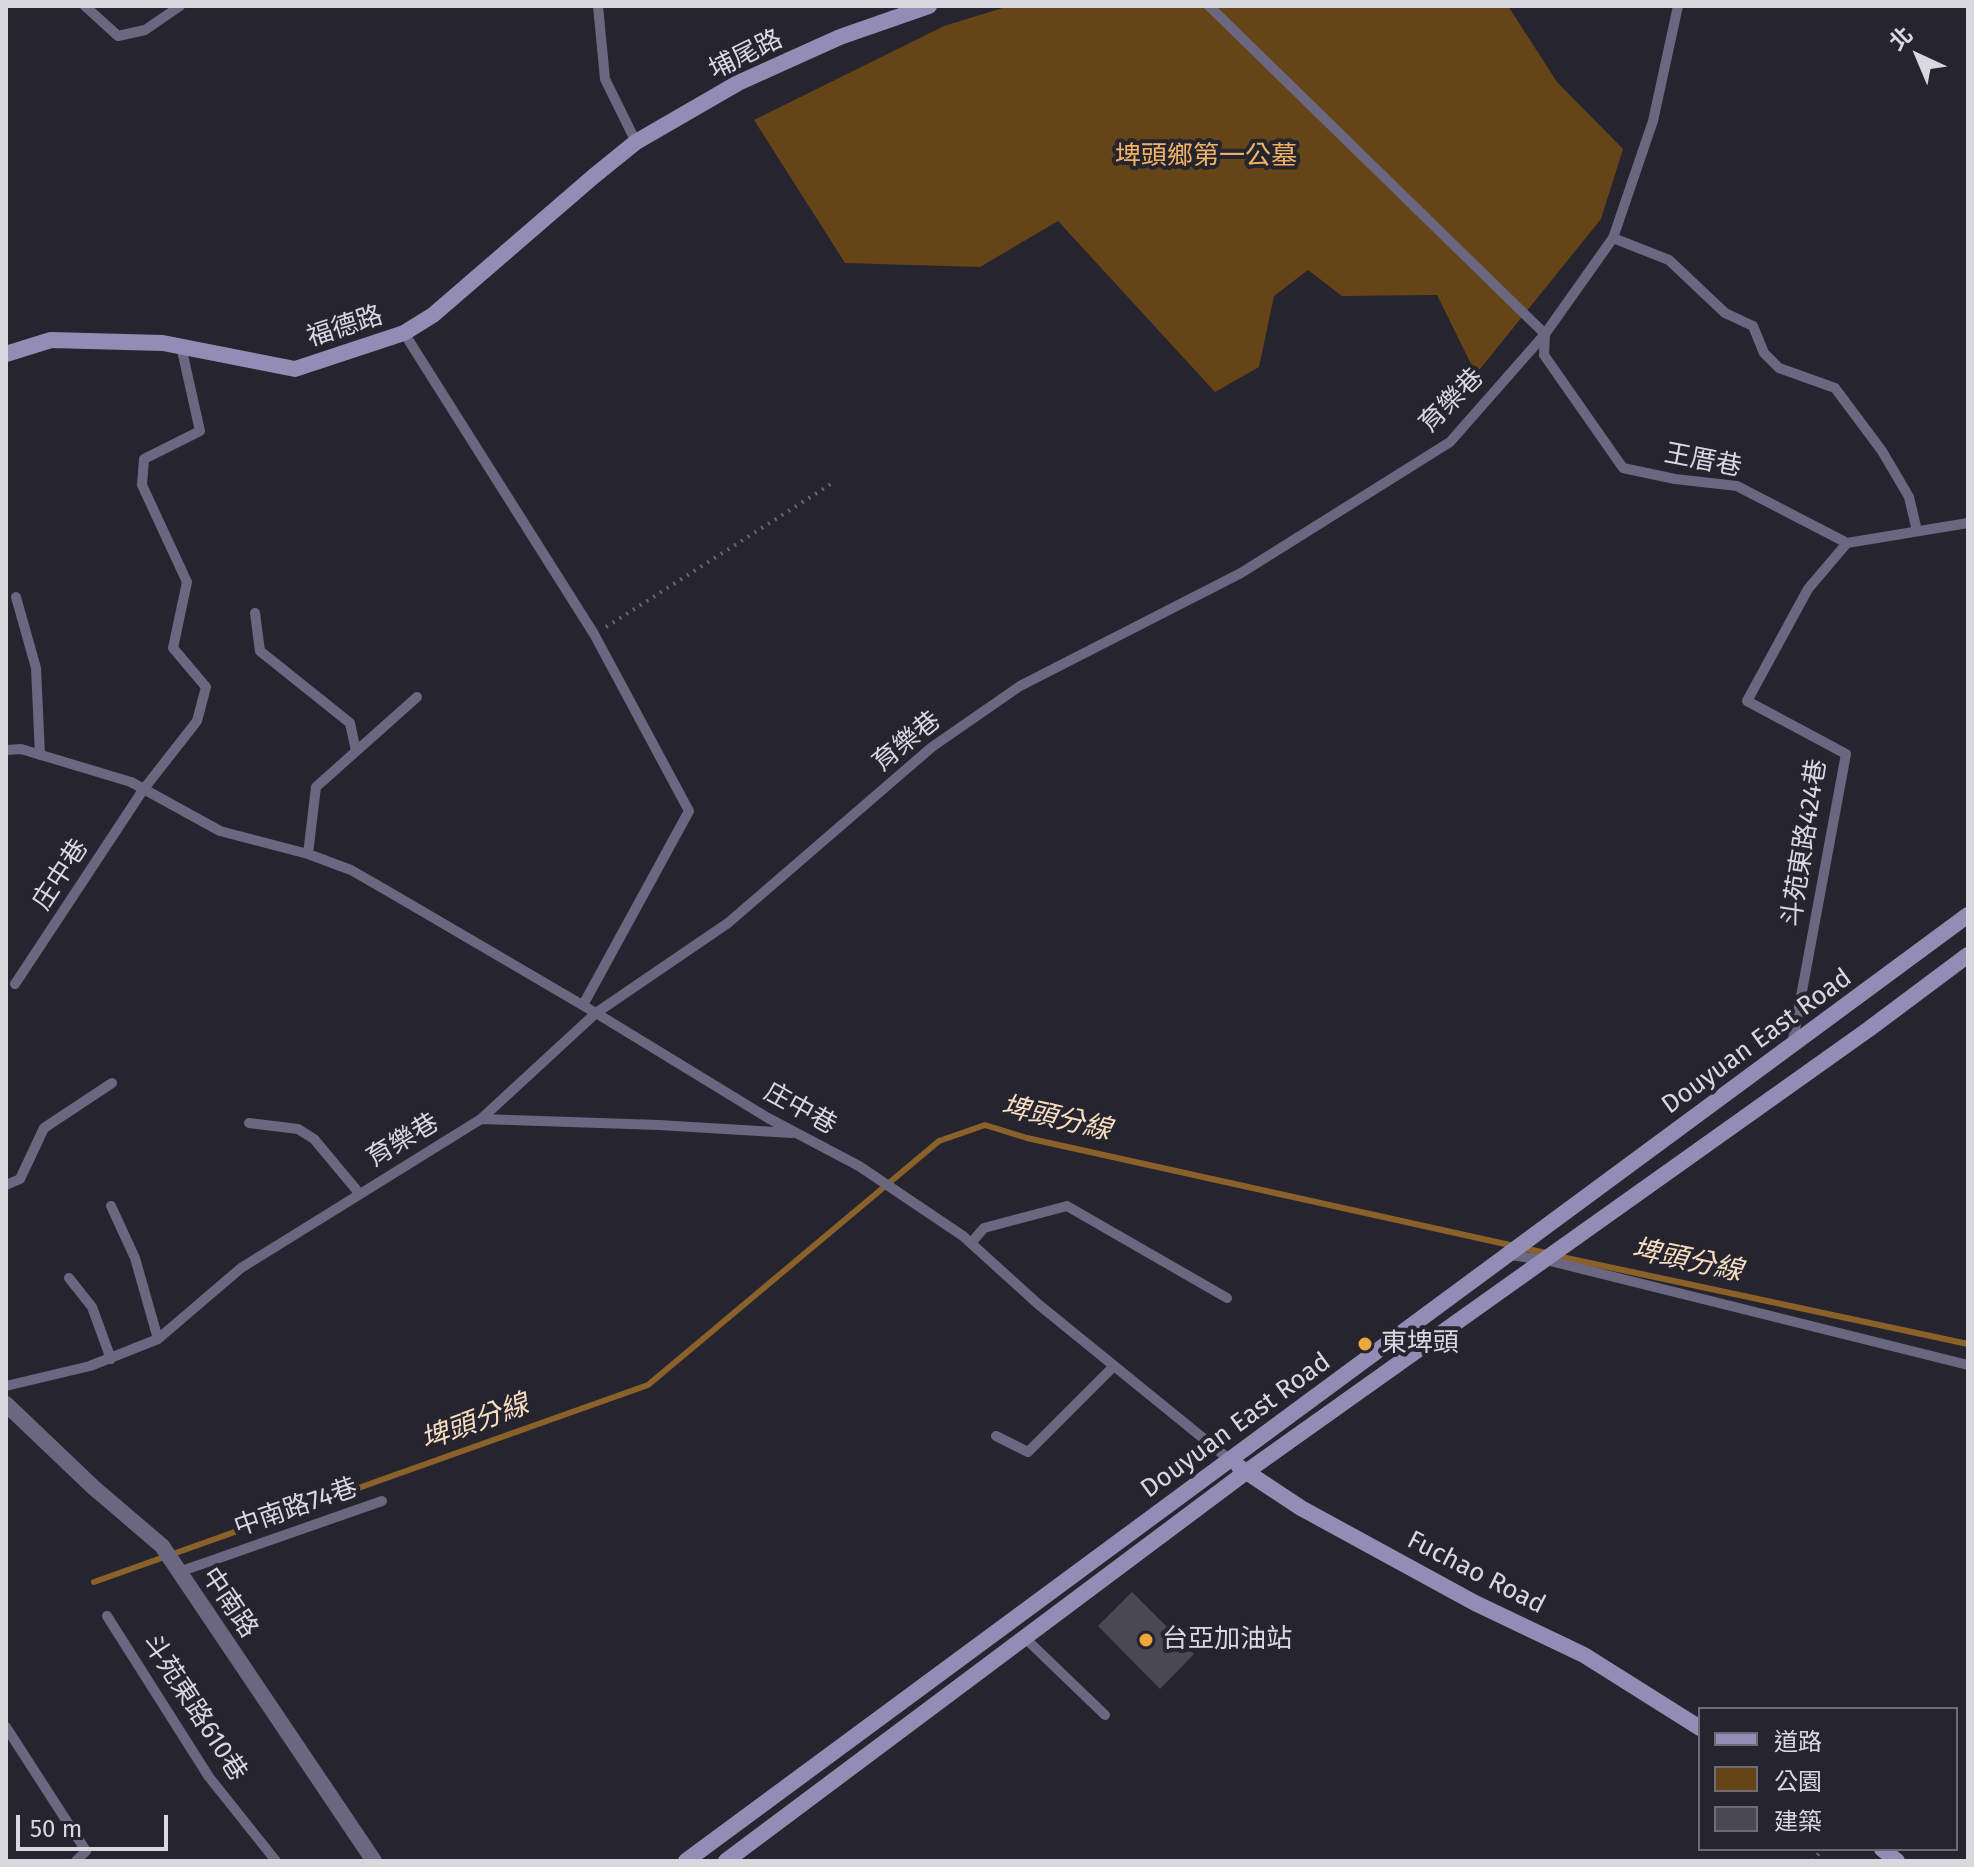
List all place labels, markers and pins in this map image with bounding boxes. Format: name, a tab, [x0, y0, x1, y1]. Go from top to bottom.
place label: 東埤頭	[1381, 1328, 1459, 1360]
marker: 東埤頭	[1356, 1335, 1374, 1353]
place label: 台亞加油站	[1162, 1624, 1292, 1656]
marker: 台亞加油站	[1137, 1631, 1155, 1649]

